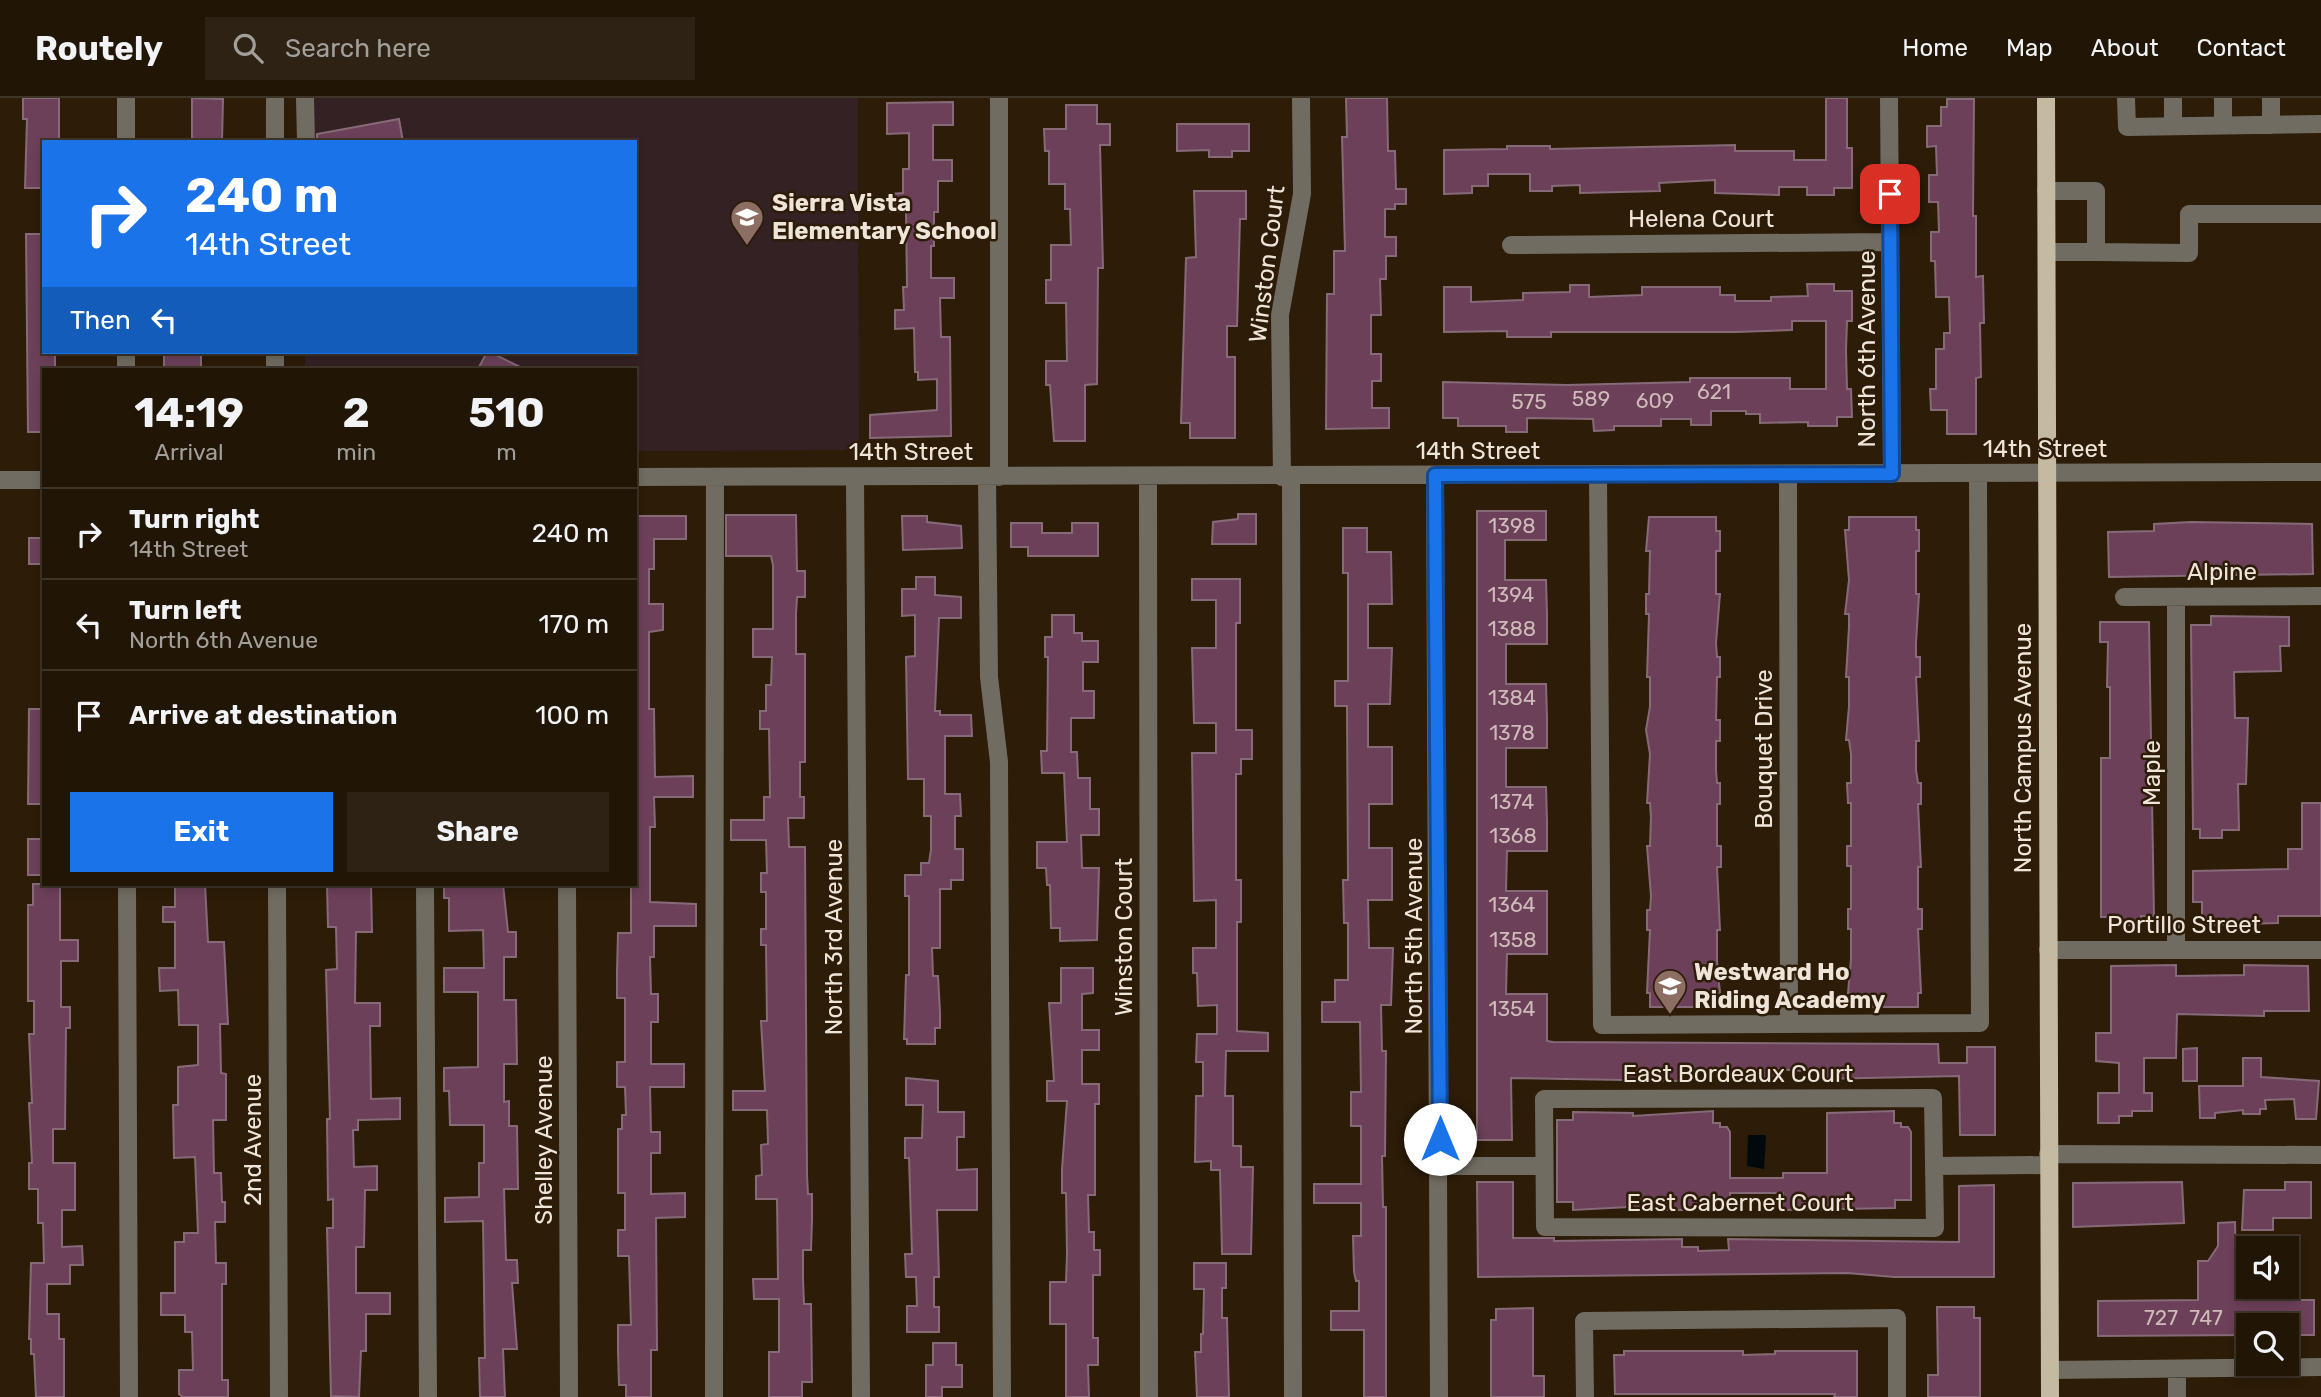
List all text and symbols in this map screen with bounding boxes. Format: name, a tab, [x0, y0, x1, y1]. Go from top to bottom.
search box	[205, 17, 695, 80]
text: Routely	[35, 29, 163, 68]
icon: search	[229, 29, 267, 67]
text: Search here	[285, 33, 431, 64]
text: Home	[1902, 34, 1968, 62]
text: Map	[2006, 34, 2053, 62]
text: About	[2091, 34, 2159, 62]
text: Contact	[2197, 34, 2286, 62]
pin	[1860, 164, 1920, 224]
text: 240 m	[185, 166, 339, 224]
icon: right	[70, 168, 161, 259]
icon: arrive	[1871, 175, 1909, 213]
street label: Winston Court	[1243, 184, 1291, 344]
place label: Sierra Vista Elementary School	[772, 189, 997, 245]
school or university icon: Sierra Vista Elementary School	[728, 198, 766, 247]
street label: Helena Court	[1628, 205, 1774, 233]
text: 14th Street	[185, 225, 351, 263]
street label: North 6th Avenue	[1853, 250, 1881, 448]
icon: left	[145, 301, 183, 339]
text: Then	[70, 305, 131, 336]
house number: 621	[1697, 379, 1731, 404]
house number: 589	[1572, 386, 1610, 411]
text: 14:19	[134, 388, 244, 438]
text: 2	[343, 388, 370, 438]
text: 510	[468, 388, 545, 438]
house number: 609	[1636, 388, 1674, 413]
house number: 575	[1511, 389, 1547, 414]
street label: 14th Street	[1983, 435, 2107, 463]
street label: 14th Street	[1416, 437, 1540, 465]
text: Arrival	[155, 438, 224, 466]
text: min	[336, 438, 376, 466]
text: m	[496, 438, 517, 466]
street label: 14th Street	[849, 438, 973, 466]
text: Turn right	[129, 504, 259, 535]
house number: 1398	[1488, 513, 1536, 538]
icon: right	[70, 515, 108, 553]
text: 240 m	[532, 518, 609, 549]
text: 14th Street	[129, 535, 248, 563]
street label: Alpine	[2187, 558, 2257, 586]
house number: 1394	[1488, 582, 1534, 607]
text: Turn left	[129, 595, 241, 626]
icon: left	[70, 606, 108, 644]
text: 170 m	[539, 609, 609, 640]
house number: 1388	[1488, 616, 1536, 641]
street label: North Campus Avenue	[2009, 623, 2037, 873]
text: North 6th Avenue	[129, 626, 318, 654]
street label: Bouquet Drive	[1750, 669, 1778, 829]
house number: 1384	[1488, 685, 1536, 710]
icon: arrive	[70, 697, 108, 735]
text: Arrive at destination	[129, 700, 397, 731]
text: 100 m	[535, 700, 609, 731]
house number: 1378	[1489, 720, 1535, 745]
street label: Maple	[2138, 740, 2166, 806]
house number: 1374	[1490, 789, 1534, 814]
button: Exit	[70, 792, 333, 872]
button: Share	[347, 792, 609, 872]
house number: 1368	[1489, 823, 1537, 848]
street label: North 5th Avenue	[1400, 837, 1428, 1035]
street label: North 3rd Avenue	[820, 839, 848, 1035]
street label: Winston Court	[1110, 858, 1138, 1016]
house number: 1364	[1488, 892, 1536, 917]
street label: Portillo Street	[2107, 911, 2261, 939]
house number: 1358	[1489, 927, 1537, 952]
place label: Westward Ho Riding Academy	[1694, 958, 1885, 1014]
school or university icon: Westward Ho Riding Academy	[1651, 967, 1689, 1016]
house number: 1354	[1488, 996, 1536, 1021]
street label: Shelley Avenue	[530, 1055, 558, 1225]
street label: East Bordeaux Court	[1623, 1060, 1853, 1088]
street label: 2nd Avenue	[239, 1074, 267, 1206]
position arrow	[1403, 1102, 1477, 1176]
street label: East Cabernet Court	[1626, 1189, 1854, 1217]
map controls	[2236, 1236, 2299, 1376]
button: sound	[2236, 1236, 2299, 1299]
house number: 727	[2144, 1305, 2178, 1330]
house number: 747	[2189, 1305, 2223, 1330]
button: search	[2236, 1313, 2299, 1376]

